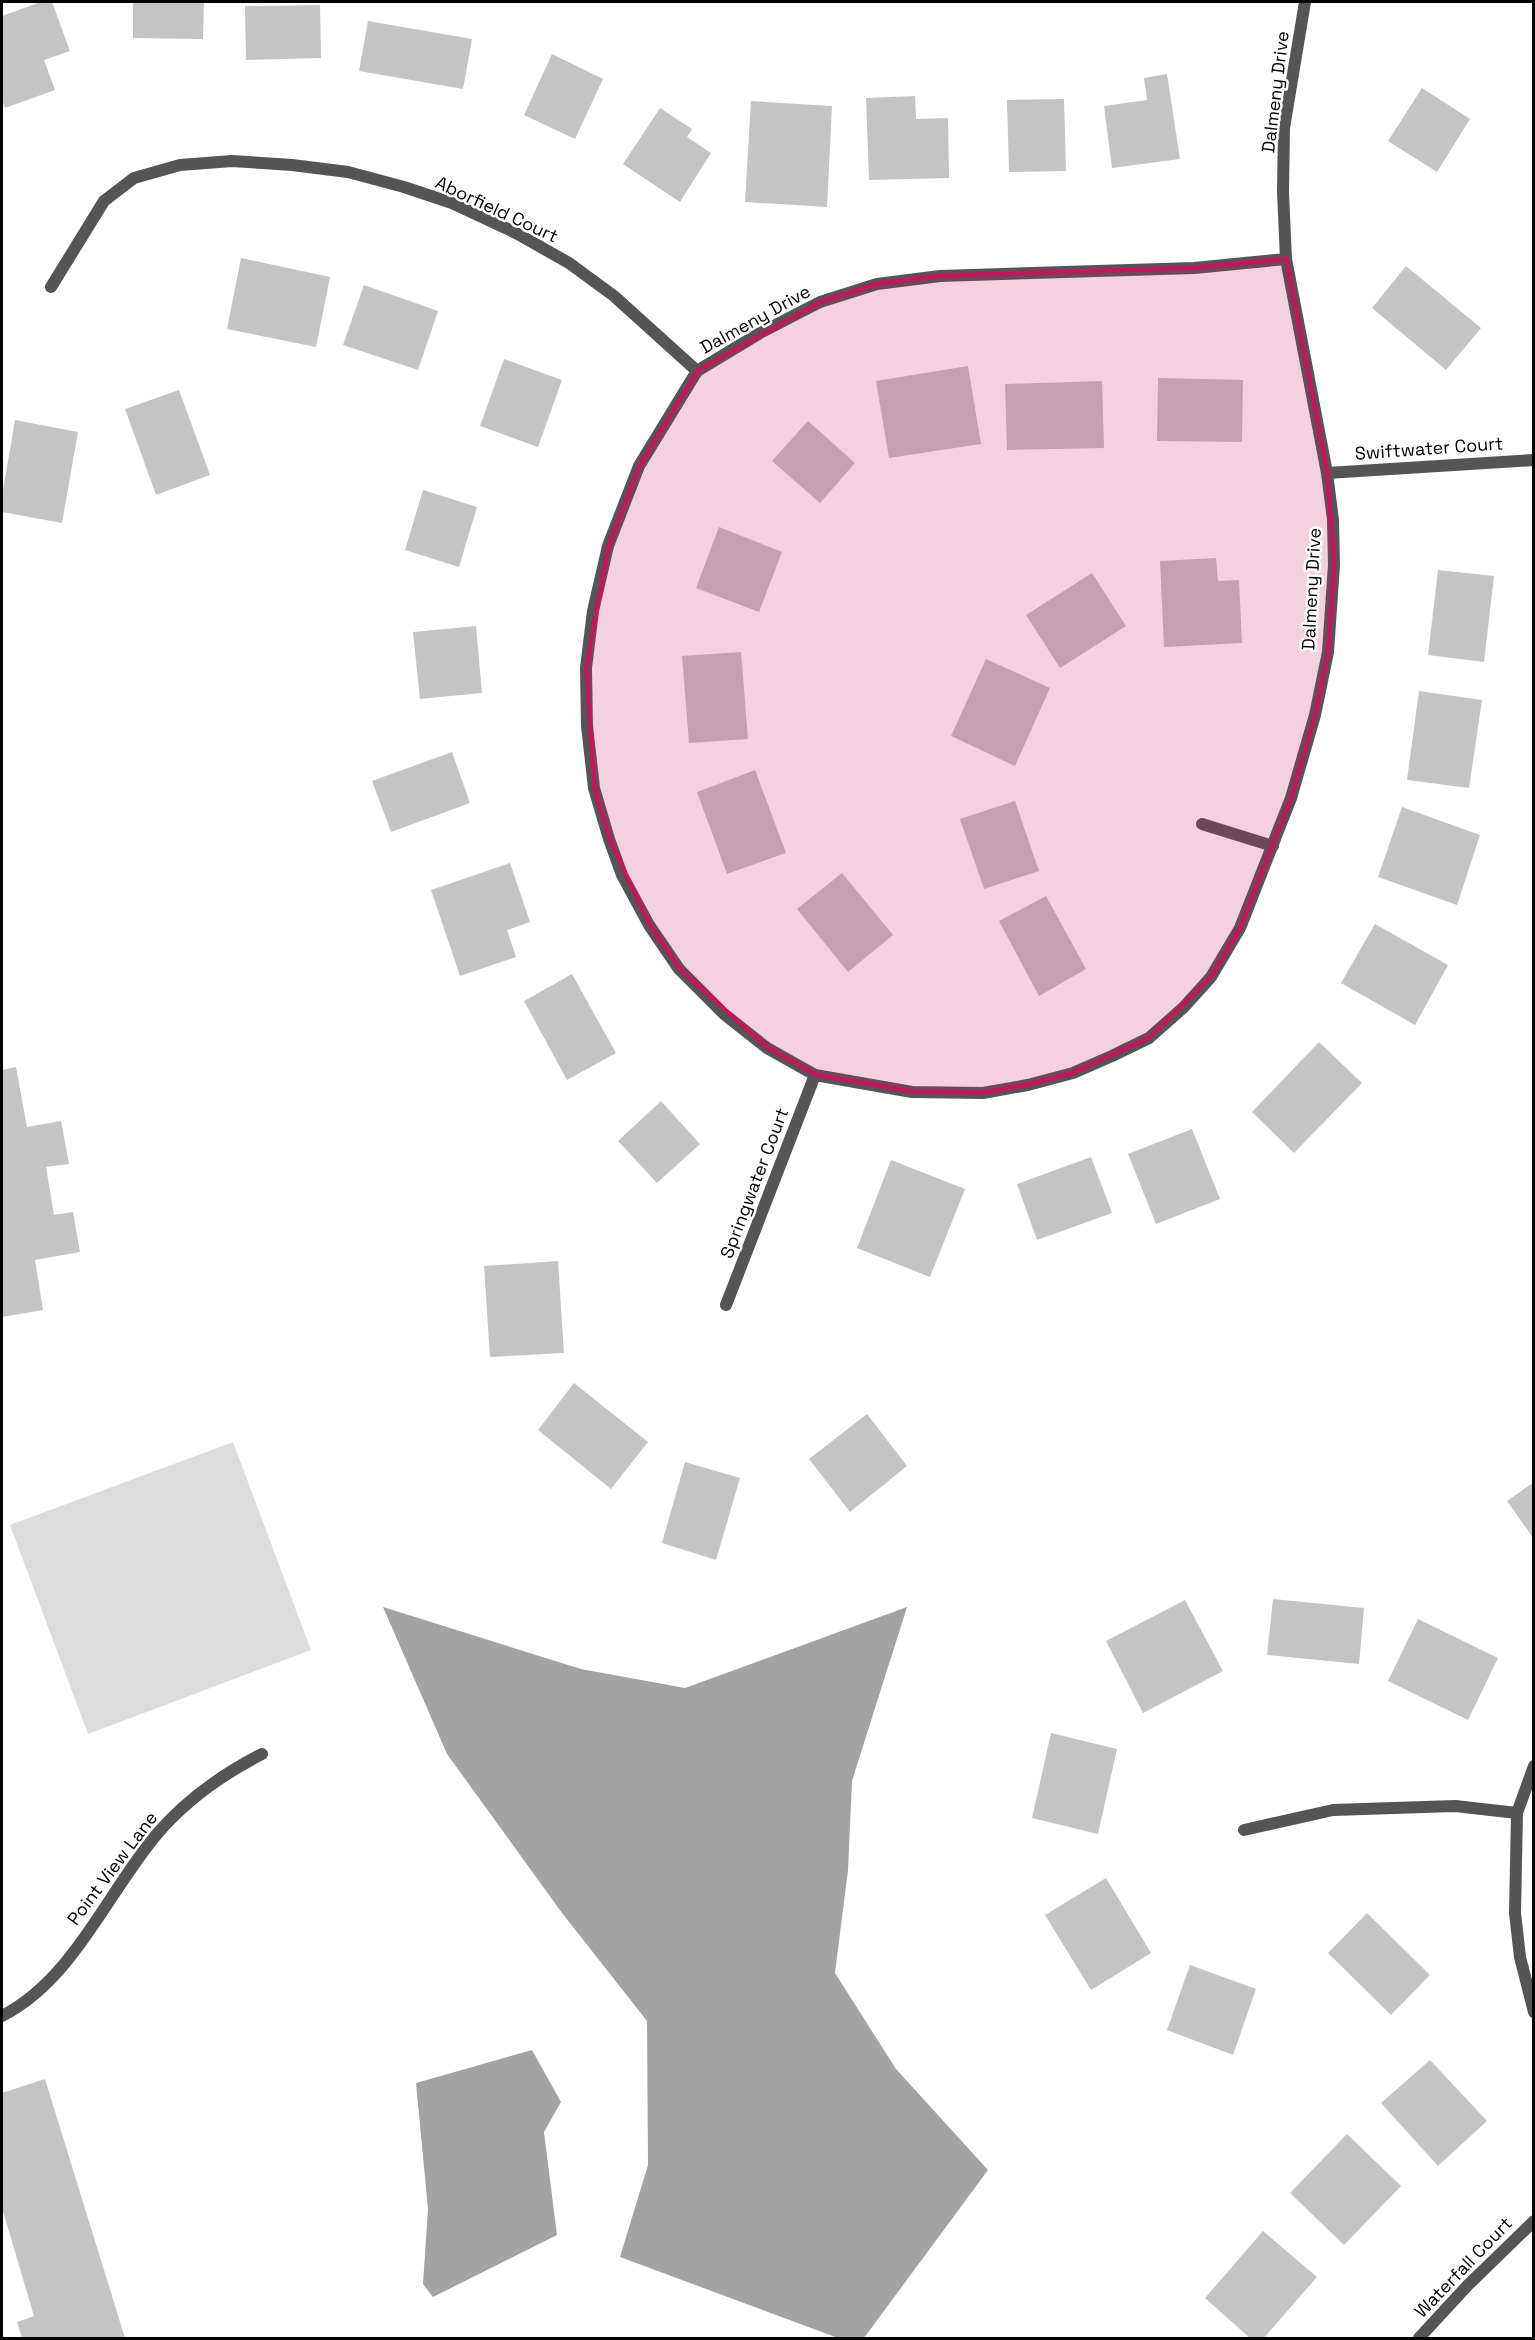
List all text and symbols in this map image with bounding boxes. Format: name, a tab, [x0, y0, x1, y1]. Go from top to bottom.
street label: Dalmeny Drive	[1256, 30, 1294, 154]
street label: Aborfield Court	[432, 171, 562, 247]
street label: Dalmeny Drive	[696, 279, 814, 359]
street label: Swiftwater Court	[1354, 431, 1504, 465]
street label: Dalmeny Drive	[1296, 527, 1326, 651]
street label: Springwater Court	[715, 1105, 793, 1261]
street label: Point View Lane	[62, 1807, 162, 1929]
street label: Waterfall Court	[1409, 2212, 1517, 2322]

